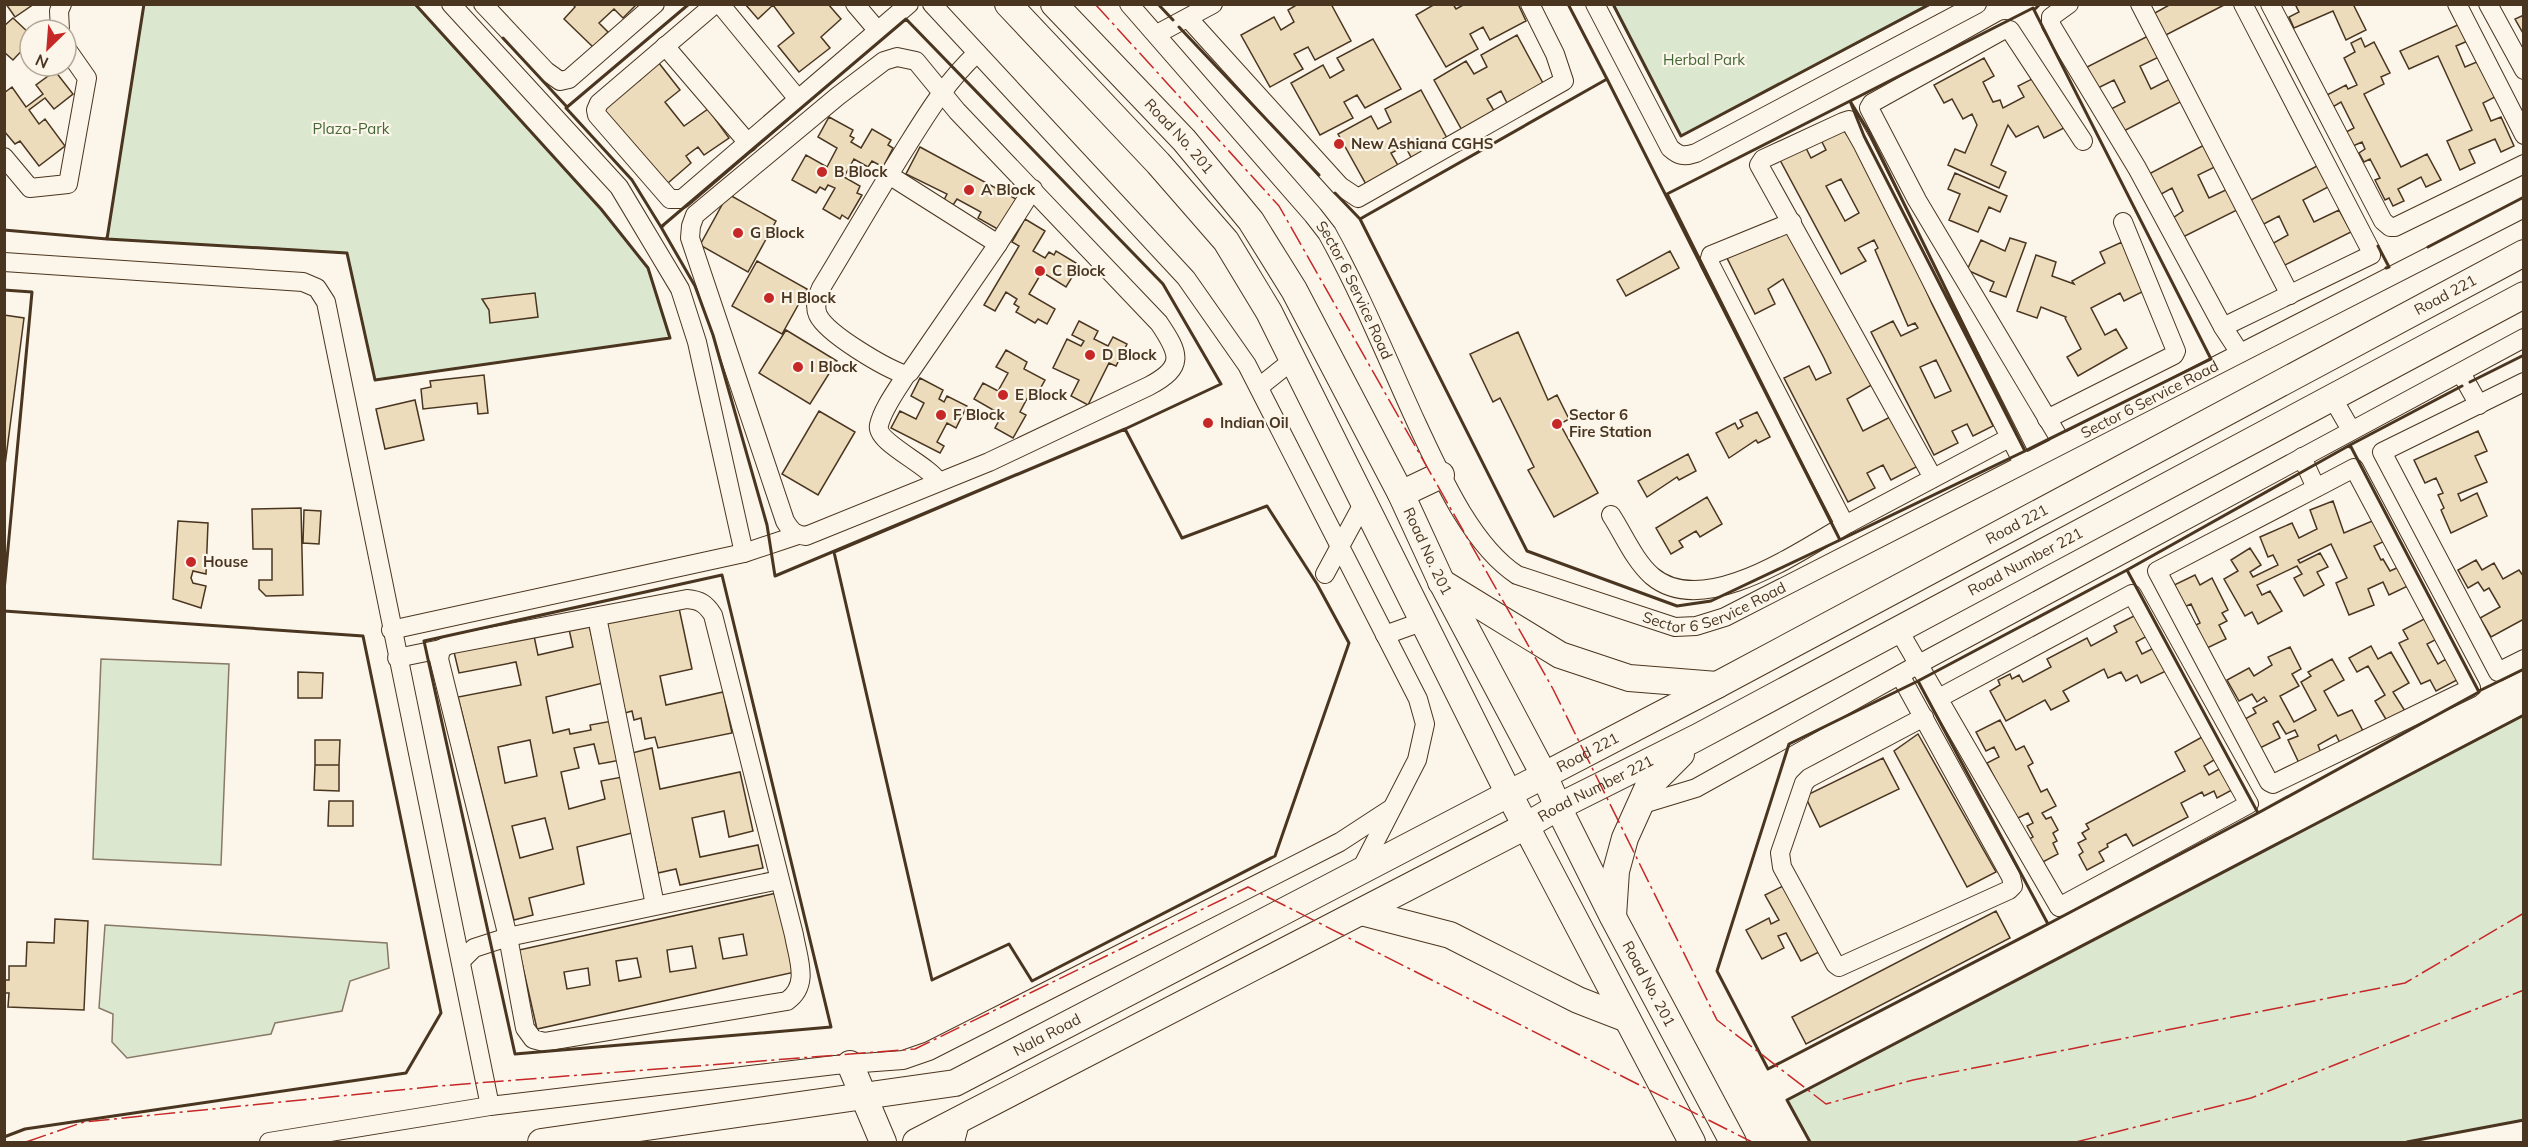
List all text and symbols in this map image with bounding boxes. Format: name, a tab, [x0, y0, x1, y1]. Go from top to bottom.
north arrow	[18, 18, 78, 78]
text: N	[32, 50, 51, 73]
park label: Herbal Park	[1663, 50, 1745, 69]
street label: Road No. 201	[1141, 94, 1218, 177]
park label: Plaza-Park	[312, 119, 390, 138]
place label: New Ashiana CGHS	[1351, 134, 1494, 153]
marker: New Ashiana CGHS	[1332, 137, 1346, 151]
place label: B Block	[834, 162, 888, 181]
marker: B Block	[815, 165, 829, 179]
place label: A Block	[981, 180, 1036, 199]
marker: A Block	[962, 183, 976, 197]
street label: Sector 6 Service Road	[1312, 217, 1397, 362]
place label: G Block	[750, 223, 805, 242]
marker: G Block	[731, 226, 745, 240]
place label: C Block	[1052, 261, 1106, 280]
marker: C Block	[1033, 264, 1047, 278]
street label: Road 221	[2411, 270, 2479, 319]
place label: H Block	[781, 288, 836, 307]
marker: H Block	[762, 291, 776, 305]
place label: D Block	[1102, 345, 1157, 364]
marker: D Block	[1083, 348, 1097, 362]
street label: Sector 6 Service Road	[2077, 356, 2222, 442]
place label: I Block	[810, 357, 858, 376]
marker: I Block	[791, 360, 805, 374]
place label: E Block	[1015, 385, 1068, 404]
marker: E Block	[996, 388, 1010, 402]
place label: F Block	[953, 405, 1005, 424]
place label: Sector 6 Fire Station	[1569, 405, 1652, 441]
marker: F Block	[934, 408, 948, 422]
place label: Indian Oil	[1220, 413, 1289, 432]
marker: Indian Oil	[1201, 416, 1215, 430]
marker: Sector 6 Fire Station	[1550, 417, 1564, 431]
street label: Road 221	[1982, 500, 2051, 548]
street label: Road No. 201	[1399, 504, 1457, 598]
street label: Road Number 221	[1964, 523, 2086, 600]
place label: House	[203, 552, 248, 571]
marker: House	[184, 555, 198, 569]
street label: Sector 6 Service Road	[1640, 577, 1789, 636]
street label: Road 221	[1553, 728, 1622, 776]
street label: Road Number 221	[1534, 751, 1656, 826]
street label: Road No. 201	[1618, 937, 1680, 1030]
street label: Nala Road	[1010, 1009, 1084, 1060]

